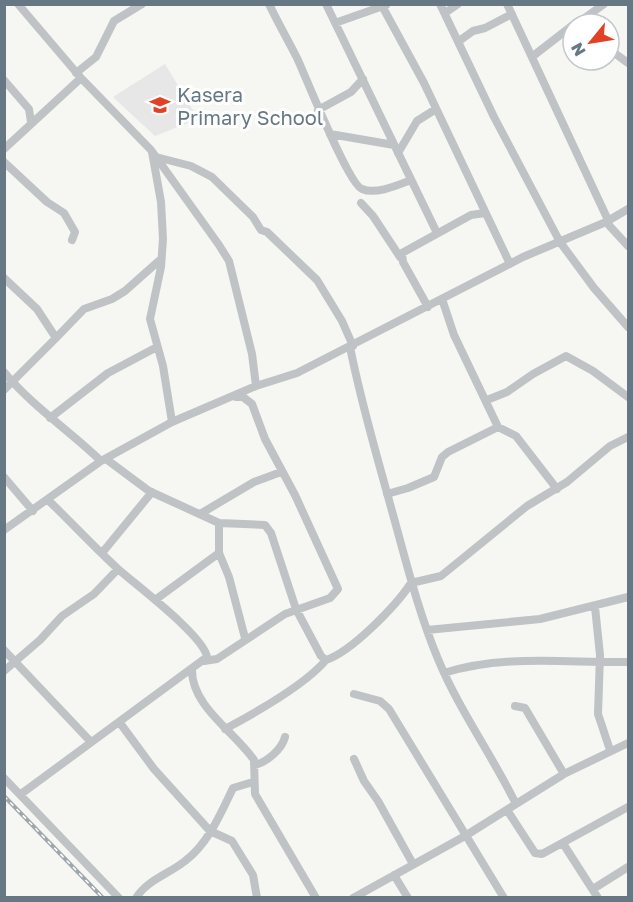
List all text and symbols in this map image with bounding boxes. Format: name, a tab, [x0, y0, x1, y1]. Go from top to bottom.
north arrow	[561, 12, 621, 72]
text: N	[566, 39, 590, 60]
place label: Kasera Primary School	[177, 82, 323, 129]
school or university icon: Kasera Primary School	[148, 93, 172, 117]

